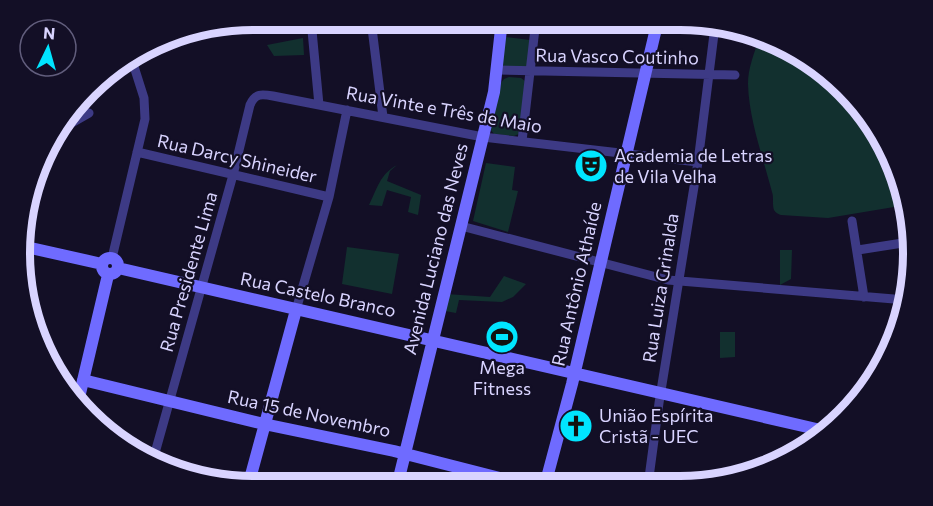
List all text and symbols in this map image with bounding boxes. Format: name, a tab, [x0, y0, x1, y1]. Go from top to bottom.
north arrow	[18, 18, 78, 78]
text: N	[43, 23, 56, 43]
street label: Rua Vasco Coutinho	[535, 44, 699, 68]
street label: Rua Vinte e Três de Maio	[344, 81, 544, 137]
street label: Rua Darcy Shineider	[155, 129, 319, 187]
street label: Avenida Luciano das Neves	[398, 141, 472, 357]
place label: Academia de Letras de Vila Velha	[614, 144, 772, 187]
theatre icon: Academia de Letras de Vila Velha	[573, 148, 609, 184]
street label: Rua Presidente Lima	[155, 189, 221, 354]
street label: Rua Antônio Athaíde	[546, 199, 606, 368]
street label: Rua Luiza Grinalda	[637, 212, 683, 364]
street label: Rua Castelo Branco	[239, 267, 398, 321]
sports icon: Mega Fitness	[484, 319, 520, 355]
place label: Mega Fitness	[473, 356, 531, 399]
street label: Rua 15 de Novembro	[226, 385, 393, 441]
place label: União Espírita Cristã - UEC	[599, 404, 713, 447]
church icon: União Espírita Cristã - UEC	[558, 408, 594, 444]

